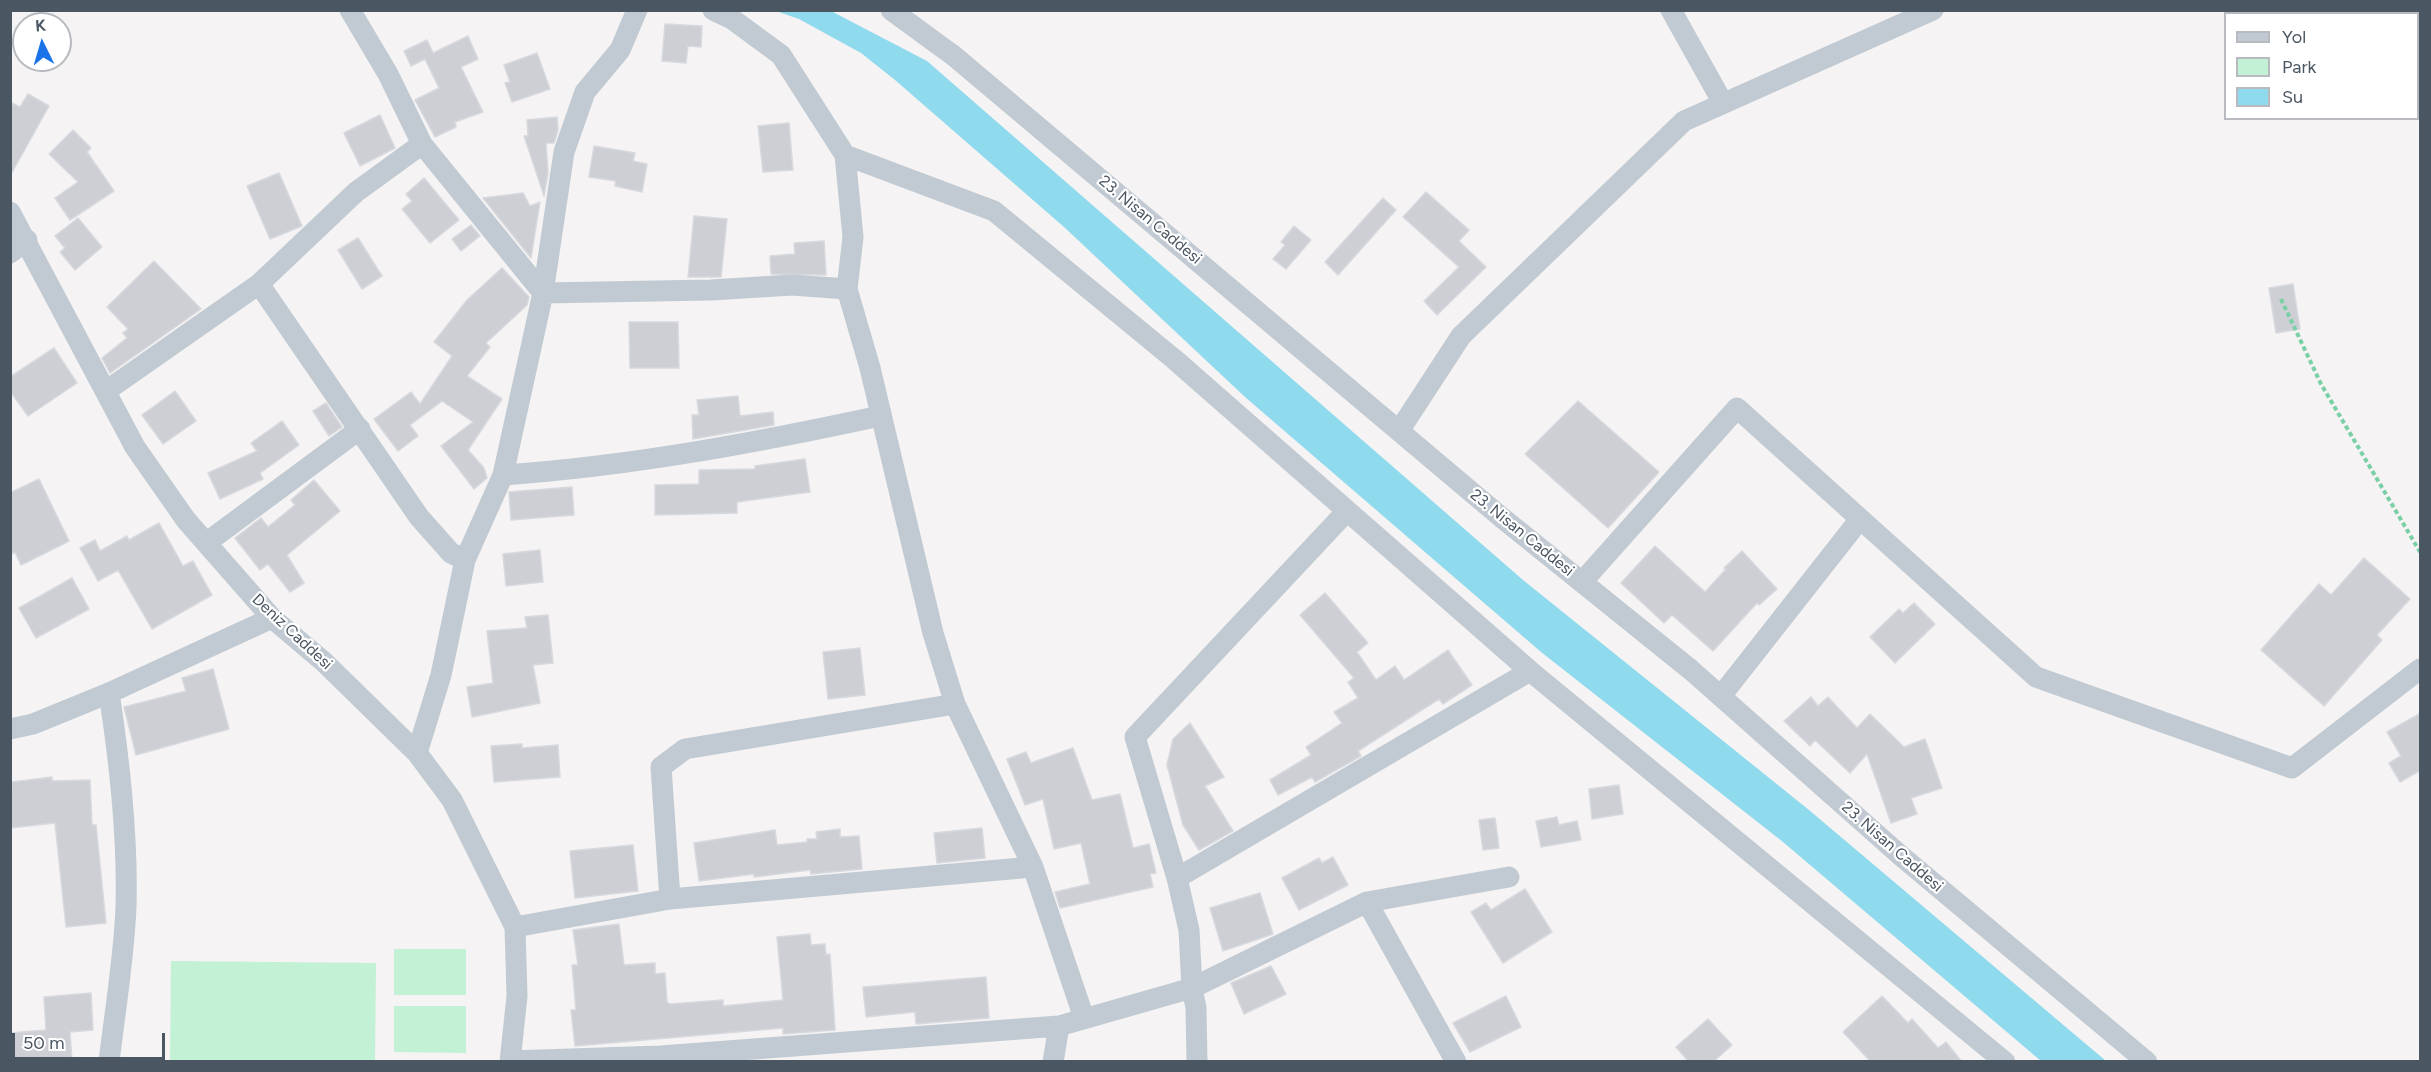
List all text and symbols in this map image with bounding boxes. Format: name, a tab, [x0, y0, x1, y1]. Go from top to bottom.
north arrow	[12, 12, 72, 72]
legend	[2224, 12, 2419, 120]
text: K	[34, 16, 47, 35]
text: Yol	[2282, 26, 2306, 48]
text: Park	[2282, 56, 2316, 78]
text: Su	[2282, 86, 2303, 108]
street label: 23. Nisan Caddesi	[1095, 172, 1205, 268]
street label: 23. Nisan Caddesi	[1466, 485, 1578, 581]
street label: Deniz Caddesi	[248, 590, 336, 674]
street label: 23. Nisan Caddesi	[1837, 798, 1947, 896]
scale bar	[15, 1021, 168, 1059]
text: 50 m	[23, 1032, 65, 1054]

